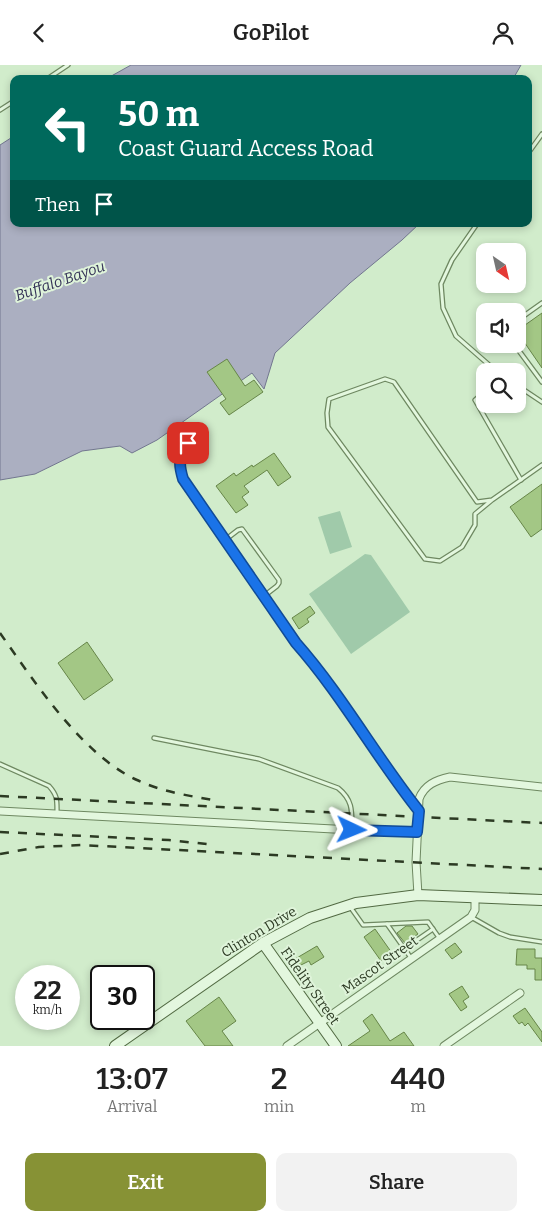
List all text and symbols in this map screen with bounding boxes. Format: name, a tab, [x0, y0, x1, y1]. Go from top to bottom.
icon: back	[25, 19, 53, 47]
text: GoPilot	[233, 19, 309, 46]
icon: person	[489, 19, 517, 47]
text: 50 m	[118, 93, 199, 135]
icon: left	[35, 95, 100, 160]
text: Coast Guard Access Road	[118, 135, 374, 162]
icon: arrive	[90, 190, 118, 218]
text: Then	[35, 193, 80, 216]
north arrow	[476, 243, 526, 293]
map controls	[476, 243, 526, 413]
water label: Buffalo Bayou	[13, 257, 107, 305]
button: sound	[476, 303, 526, 353]
button: search	[476, 363, 526, 413]
pin	[167, 422, 209, 464]
icon: arrive	[174, 429, 202, 457]
position arrow	[325, 803, 377, 855]
street label: Clinton Drive	[218, 903, 300, 961]
street label: Mascot Street	[339, 933, 421, 997]
street label: Fidelity Street	[277, 944, 343, 1028]
speed limit sign: 30	[90, 965, 155, 1030]
text: 22	[33, 976, 62, 1006]
text: km/h	[33, 1003, 62, 1017]
text: 13:07	[96, 1061, 168, 1097]
text: 2	[271, 1061, 287, 1097]
text: 440	[390, 1061, 446, 1097]
text: Arrival	[107, 1097, 157, 1116]
text: min	[264, 1097, 294, 1116]
text: m	[410, 1097, 426, 1116]
button: Exit	[25, 1153, 266, 1211]
button: Share	[276, 1153, 517, 1211]

